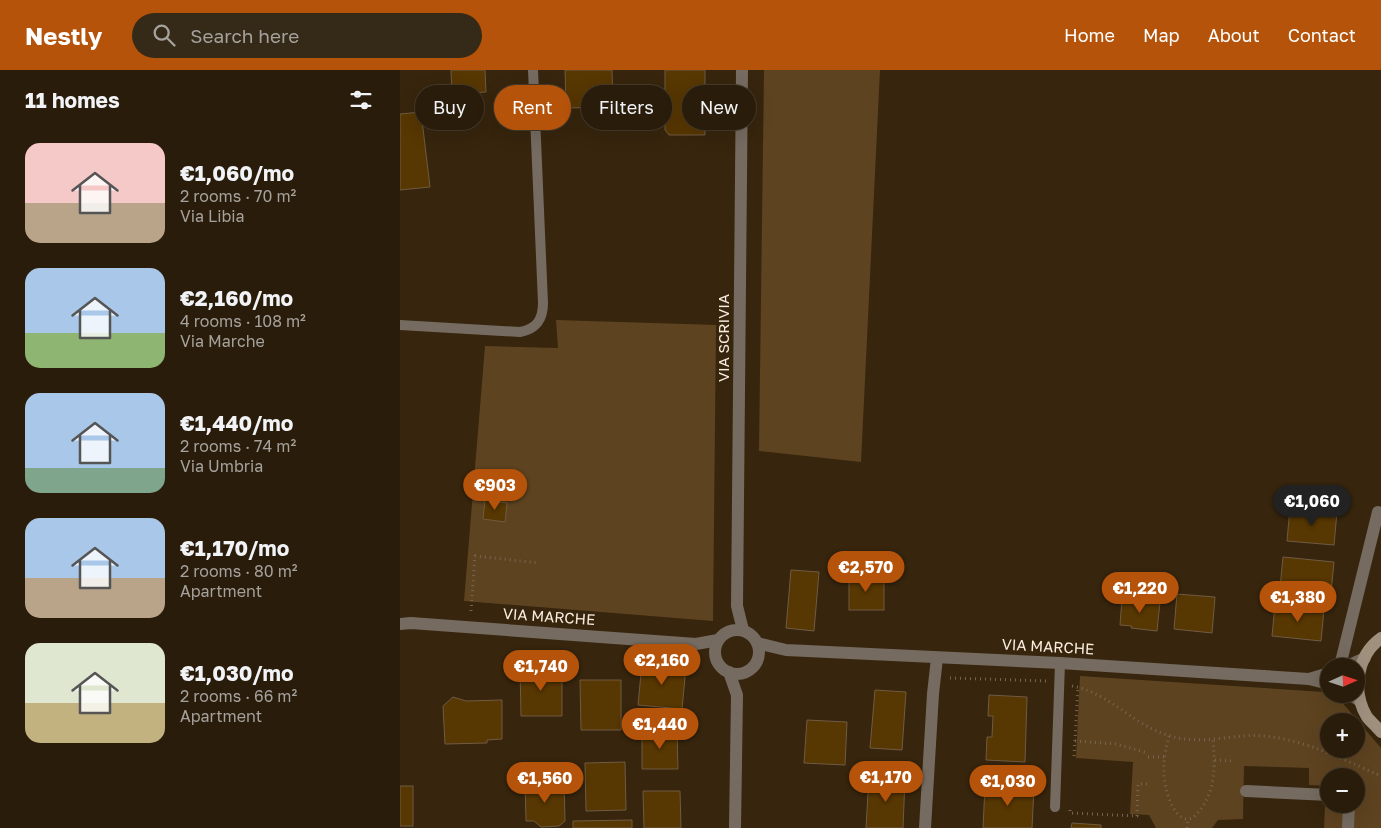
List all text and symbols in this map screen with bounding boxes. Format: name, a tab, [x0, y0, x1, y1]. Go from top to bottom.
search box	[132, 13, 482, 58]
text: Nestly	[25, 21, 102, 50]
icon: search	[150, 21, 178, 49]
text: Search here	[190, 24, 299, 47]
text: Home	[1064, 24, 1115, 46]
text: Map	[1143, 24, 1180, 46]
text: About	[1208, 24, 1260, 46]
text: Contact	[1288, 24, 1356, 46]
chip: Buy	[415, 85, 484, 130]
chip: Rent	[494, 85, 571, 130]
chip: Filters	[581, 85, 672, 130]
chip: New	[682, 85, 756, 130]
icon: filters	[347, 86, 375, 114]
text: 11 homes	[25, 87, 120, 113]
text: €1,060/mo	[180, 160, 294, 186]
icon: home	[65, 163, 125, 223]
text: 2 rooms · 70 m²	[180, 186, 296, 206]
text: Via Libia	[180, 206, 245, 226]
text: €2,160/mo	[180, 285, 293, 311]
icon: home	[65, 288, 125, 348]
street label: VIA SCRIVIA	[714, 294, 732, 382]
text: 4 rooms · 108 m²	[180, 311, 306, 331]
text: Via Marche	[180, 331, 265, 351]
text: €1,440/mo	[180, 410, 293, 436]
icon: home	[65, 413, 125, 473]
text: 2 rooms · 74 m²	[180, 436, 296, 456]
text: Via Umbria	[180, 456, 263, 476]
pin: €903	[465, 468, 525, 511]
text: €903	[474, 475, 516, 495]
pin: €1,060	[1271, 484, 1353, 527]
text: €1,060	[1284, 491, 1340, 511]
text: €1,170/mo	[180, 535, 289, 561]
icon: home	[65, 538, 125, 598]
pin: €2,570	[825, 550, 907, 593]
text: €2,570	[838, 557, 894, 577]
text: 2 rooms · 80 m²	[180, 561, 298, 581]
pin: €1,220	[1099, 572, 1181, 614]
text: €1,220	[1113, 578, 1167, 598]
pin: €1,380	[1257, 580, 1339, 623]
text: Apartment	[180, 581, 262, 601]
text: €1,380	[1270, 587, 1326, 607]
street label: VIA MARCHE	[502, 604, 596, 628]
street label: VIA MARCHE	[1001, 635, 1095, 657]
pin: €2,160	[621, 644, 703, 686]
pin: €1,740	[500, 650, 582, 692]
text: €2,160	[635, 650, 689, 670]
text: €1,740	[514, 656, 568, 676]
north arrow	[1320, 658, 1365, 702]
map controls	[1320, 658, 1365, 813]
text: €1,030/mo	[180, 660, 294, 686]
icon: home	[65, 663, 125, 723]
text: 2 rooms · 66 m²	[180, 686, 297, 706]
text: Apartment	[180, 706, 262, 726]
pin: €1,440	[619, 708, 701, 750]
button: +	[1320, 713, 1365, 758]
text: €1,440	[632, 714, 688, 734]
pin: €1,170	[845, 760, 927, 803]
pin: €1,560	[504, 762, 586, 804]
pin: €1,030	[967, 764, 1049, 807]
text: €1,170	[860, 767, 912, 787]
text: €1,560	[518, 768, 572, 788]
button: −	[1320, 768, 1365, 813]
text: €1,030	[980, 771, 1036, 791]

